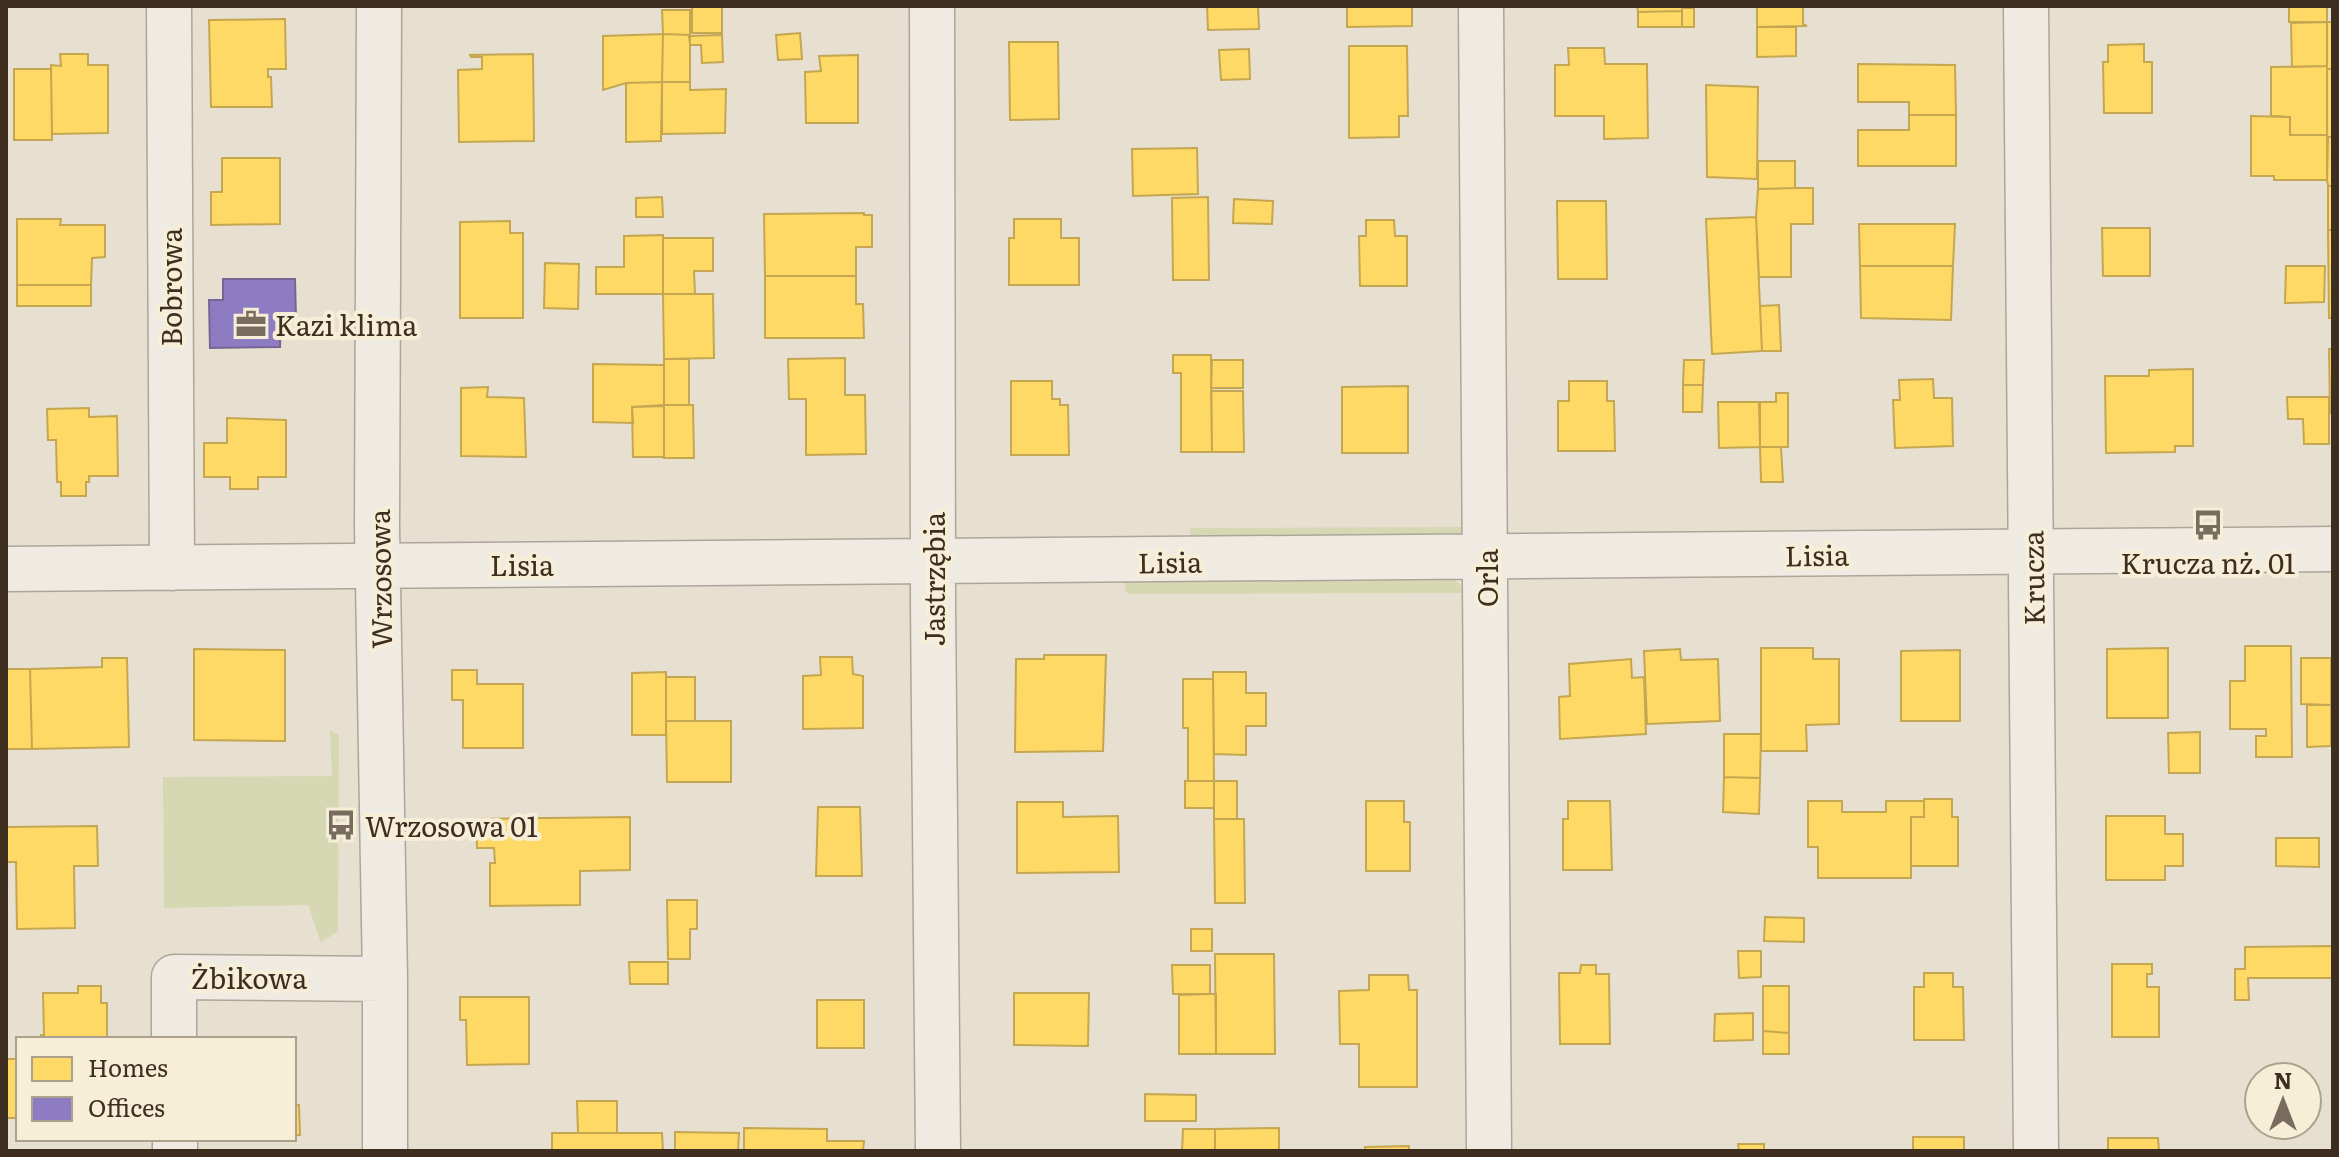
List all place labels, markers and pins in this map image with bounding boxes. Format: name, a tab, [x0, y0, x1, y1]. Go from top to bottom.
place label: Kazi klima	[275, 303, 417, 345]
office icon: Kazi klima	[234, 307, 268, 341]
bus stop icon: Krucza nż. 01	[2191, 508, 2225, 542]
place label: Krucza nż. 01	[2120, 541, 2296, 583]
place label: Wrzosowa 01	[365, 804, 538, 846]
bus stop icon: Wrzosowa 01	[324, 808, 358, 842]

